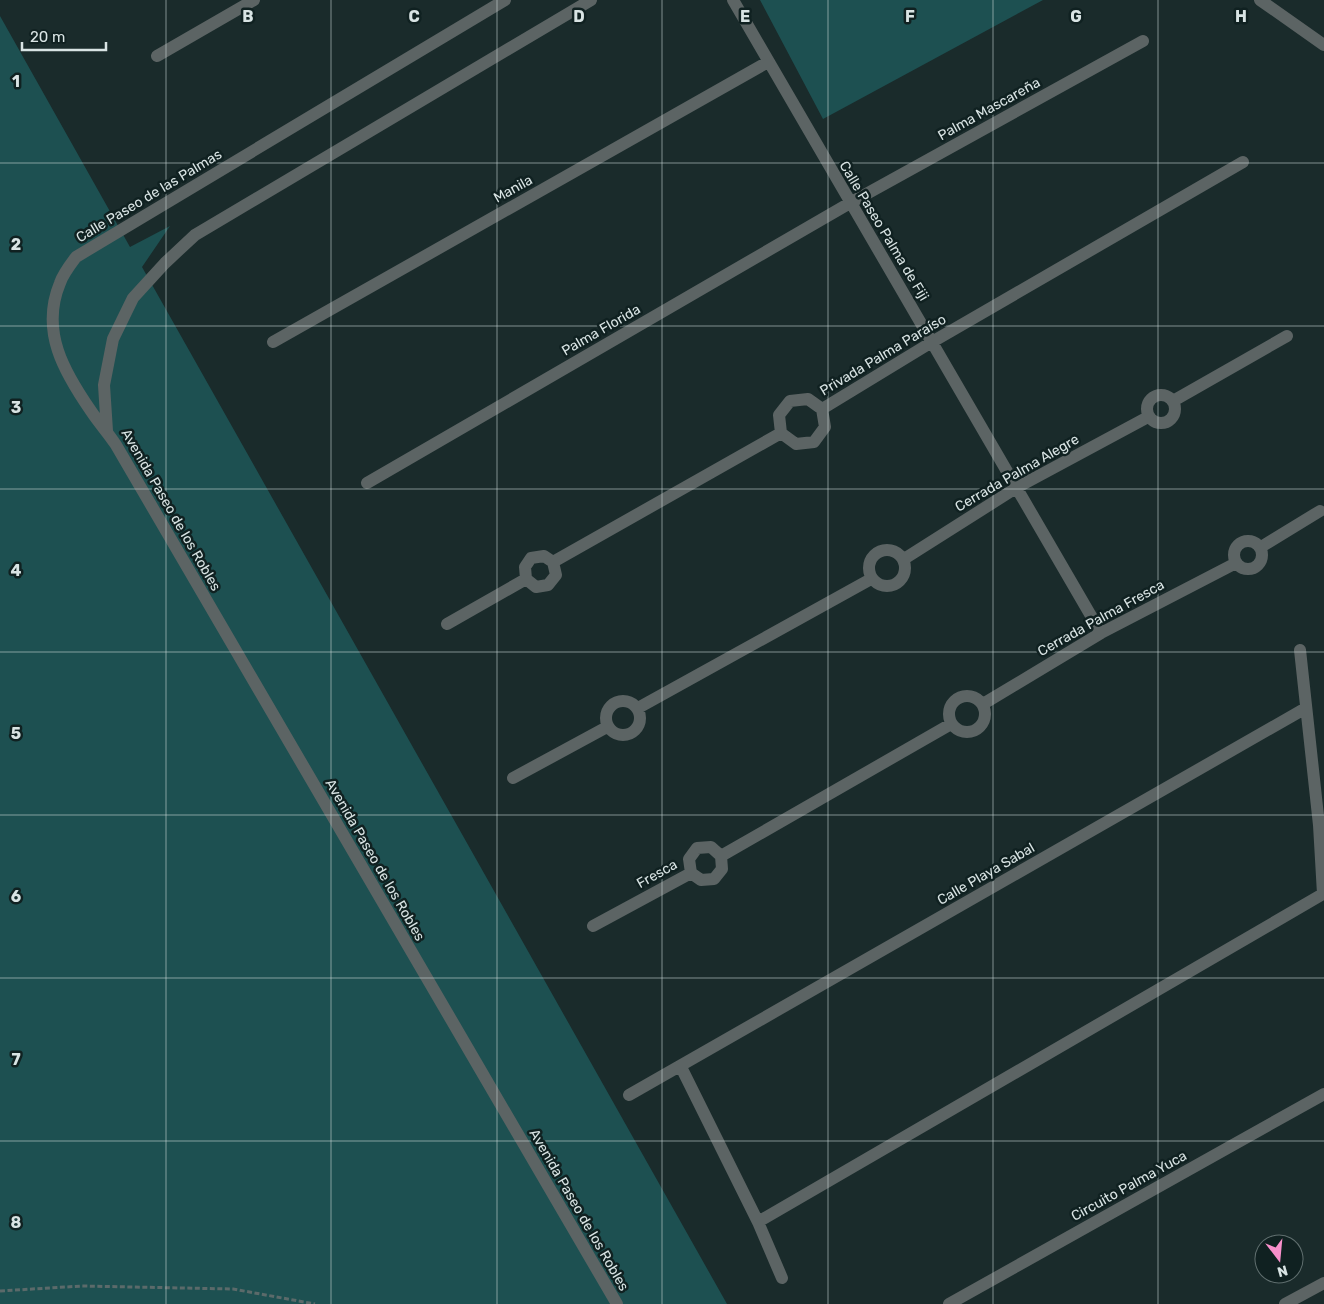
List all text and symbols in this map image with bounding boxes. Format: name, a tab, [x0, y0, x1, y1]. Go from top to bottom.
text: B	[242, 7, 254, 26]
text: C	[408, 7, 420, 26]
text: D	[573, 7, 585, 26]
text: E	[740, 7, 750, 26]
text: F	[905, 7, 915, 26]
text: G	[1070, 7, 1082, 26]
text: H	[1235, 7, 1247, 26]
scale bar	[22, 20, 106, 52]
text: 20 m	[30, 28, 65, 46]
text: 1	[12, 72, 20, 91]
street label: Palma Mascareña	[935, 74, 1043, 144]
street label: Calle Paseo de las Palmas	[73, 146, 225, 246]
street label: Calle Paseo Palma de Fiji	[836, 158, 932, 304]
street label: Manila	[491, 171, 535, 207]
text: 2	[11, 235, 21, 254]
street label: Palma Florida	[559, 301, 643, 359]
street label: Privada Palma Paraíso	[817, 311, 949, 399]
text: 3	[11, 398, 21, 417]
street label: Avenida Paseo de los Robles	[118, 426, 224, 594]
street label: Cerrada Palma Alegre	[952, 431, 1082, 515]
text: 4	[11, 561, 22, 580]
street label: Cerrada Palma Fresca	[1035, 576, 1167, 660]
text: 5	[11, 724, 21, 743]
street label: Avenida Paseo de los Robles	[322, 776, 428, 944]
street label: Calle Playa Sabal	[934, 839, 1038, 909]
street label: Fresca	[634, 856, 680, 892]
text: 6	[11, 887, 21, 906]
text: 7	[11, 1050, 21, 1069]
street label: Avenida Paseo de los Robles	[526, 1126, 632, 1294]
street label: Circuito Palma Yuca	[1068, 1147, 1190, 1225]
text: 8	[11, 1213, 22, 1232]
north arrow	[1254, 1234, 1304, 1284]
text: N	[1275, 1261, 1290, 1281]

